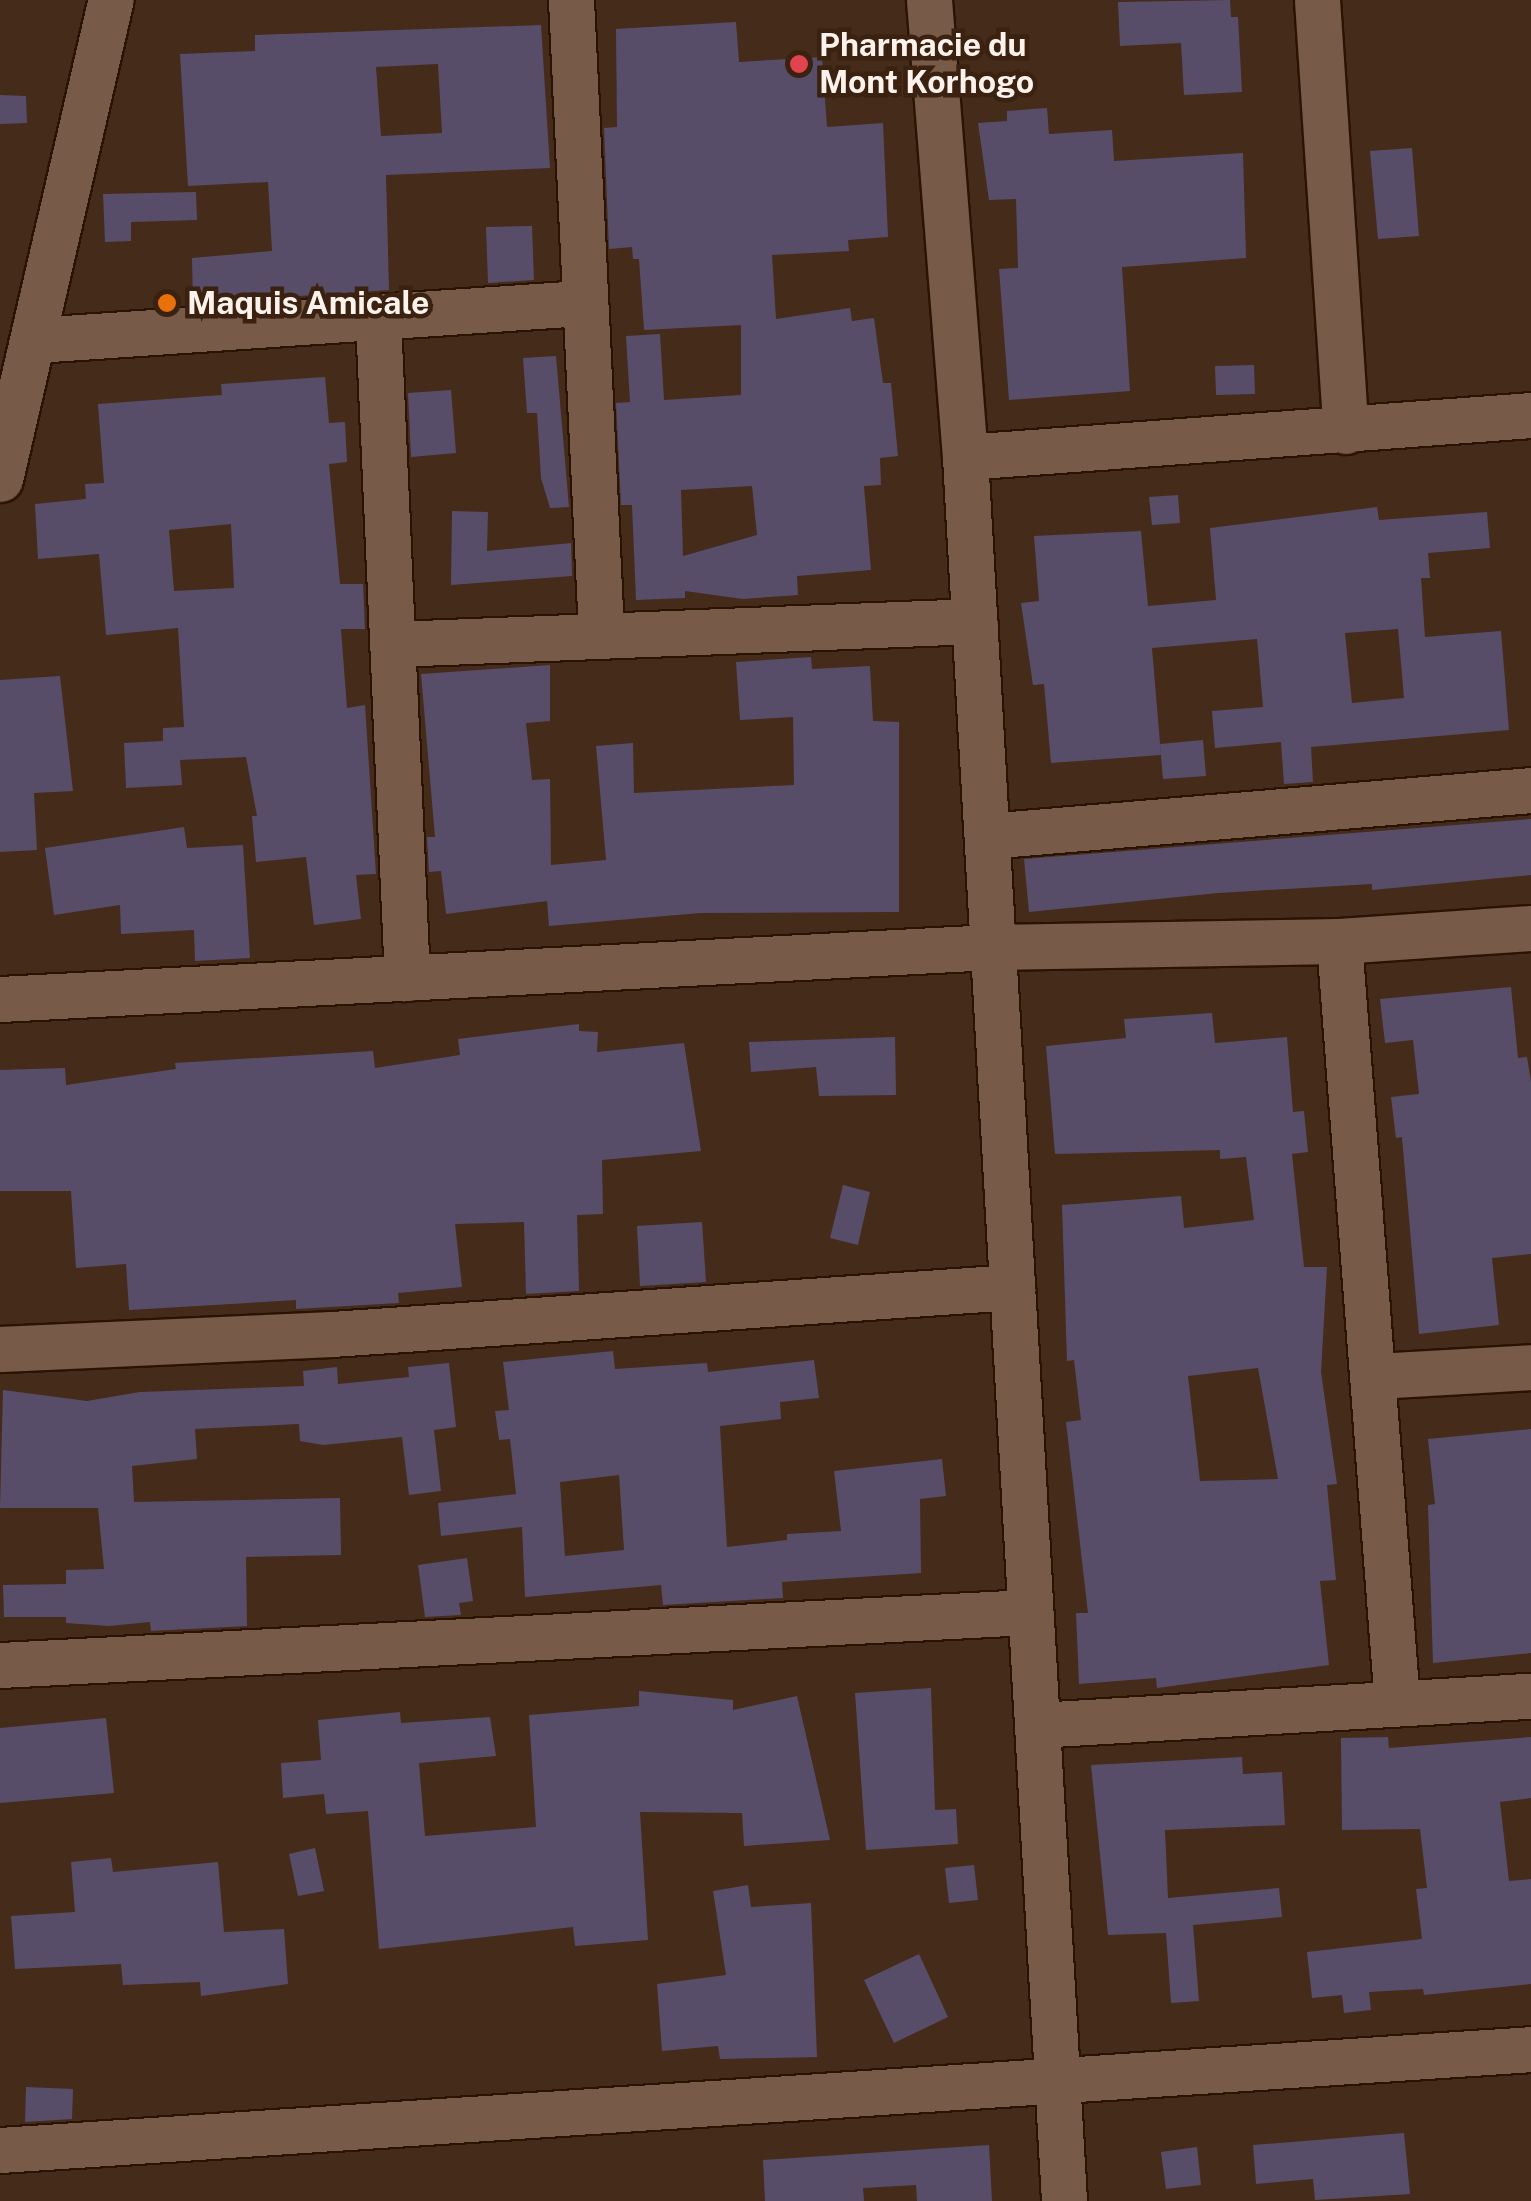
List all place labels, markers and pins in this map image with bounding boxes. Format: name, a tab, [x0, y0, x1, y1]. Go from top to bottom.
place label: Pharmacie du Mont Korhogo	[819, 27, 1034, 102]
marker: Pharmacie du Mont Korhogo	[788, 53, 810, 75]
place label: Maquis Amicale	[187, 284, 430, 322]
marker: Maquis Amicale	[156, 292, 178, 314]

